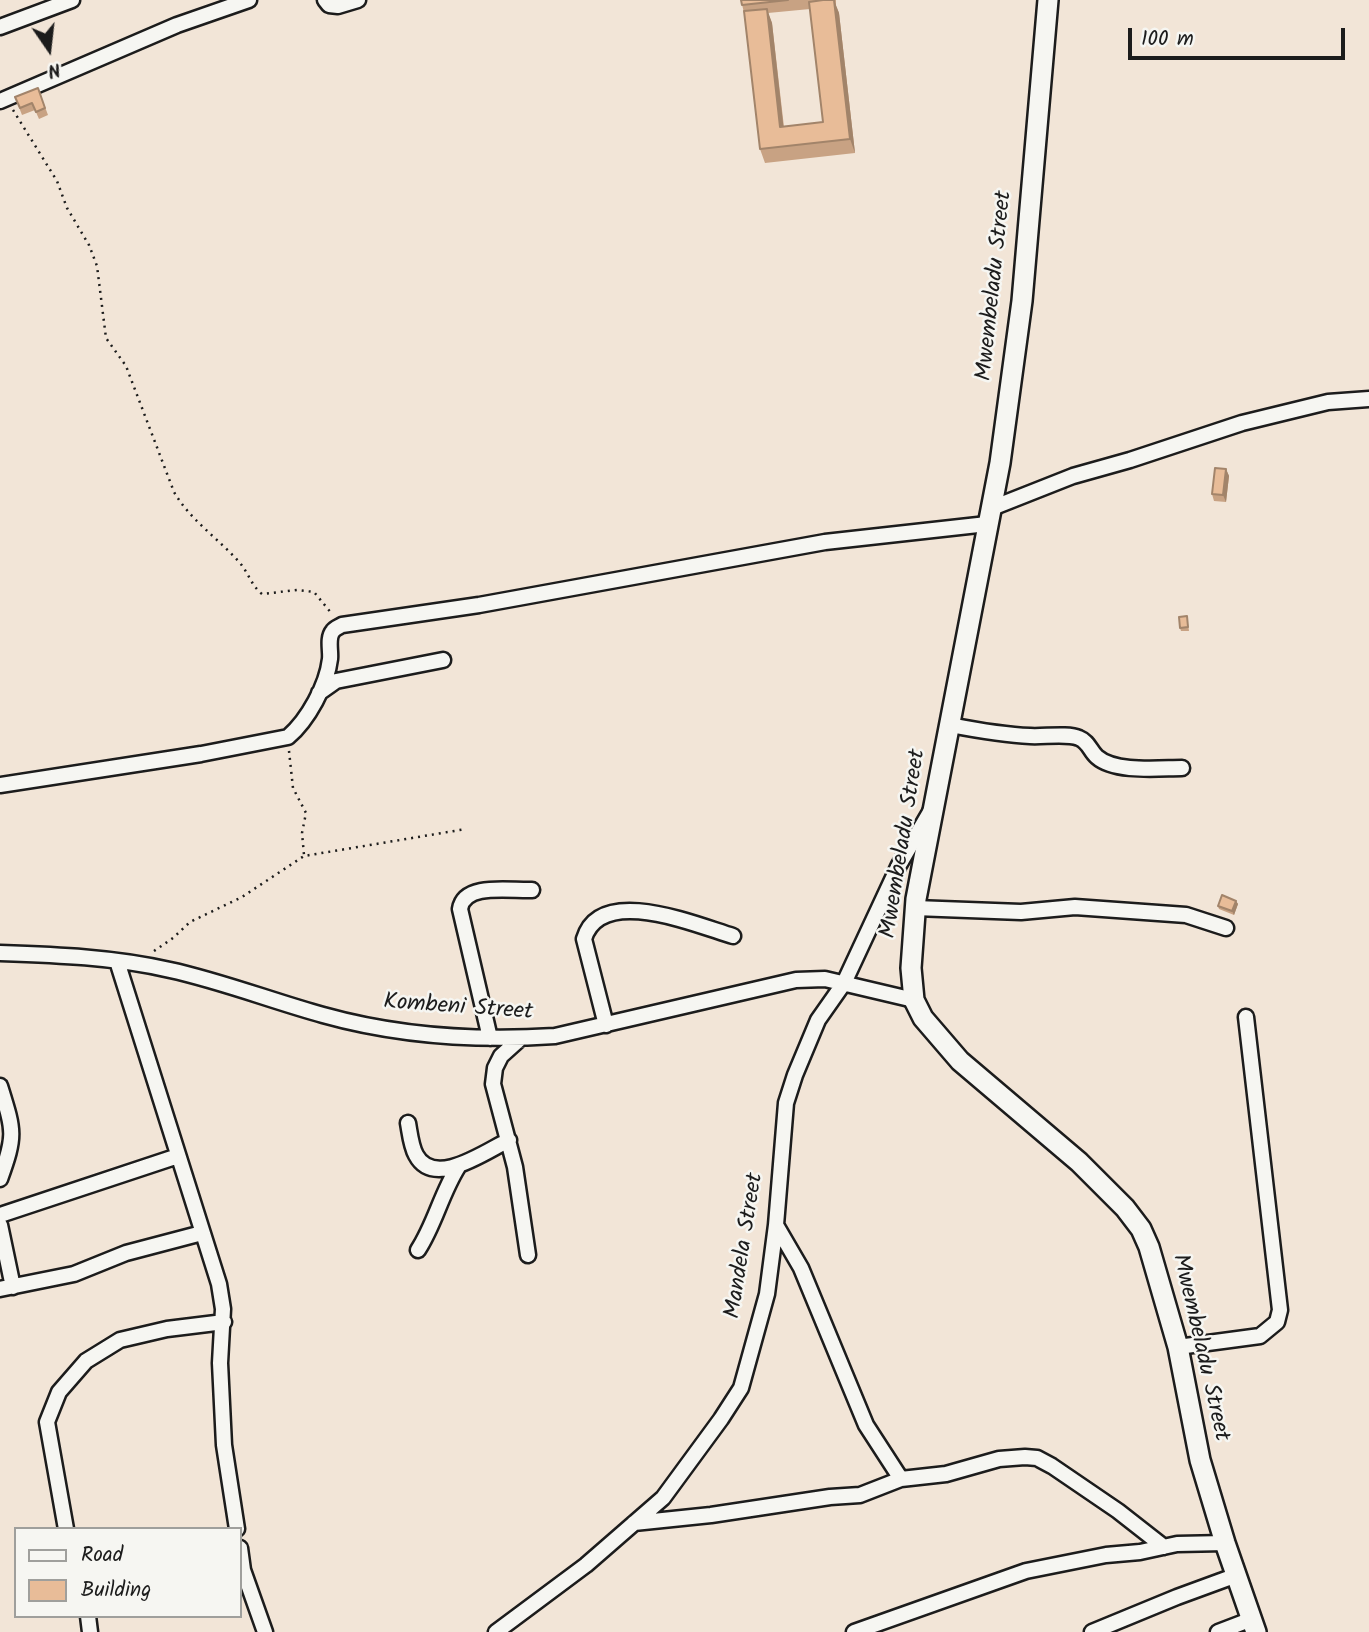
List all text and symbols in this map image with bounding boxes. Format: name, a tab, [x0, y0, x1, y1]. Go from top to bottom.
north arrow	[14, 14, 84, 84]
scale bar	[1131, 14, 1348, 58]
text: 100 m	[1141, 23, 1194, 56]
text: N	[45, 53, 64, 85]
street label: Mwembeladu Street	[972, 189, 1020, 383]
street label: Mwembeladu Street	[876, 747, 934, 941]
street label: Kombeni Street	[382, 990, 534, 1028]
street label: Mandela Street	[721, 1171, 771, 1321]
street label: Mwembeladu Street	[1164, 1252, 1234, 1444]
legend	[14, 1527, 242, 1618]
text: Road	[81, 1539, 123, 1572]
text: Building	[81, 1574, 151, 1607]

